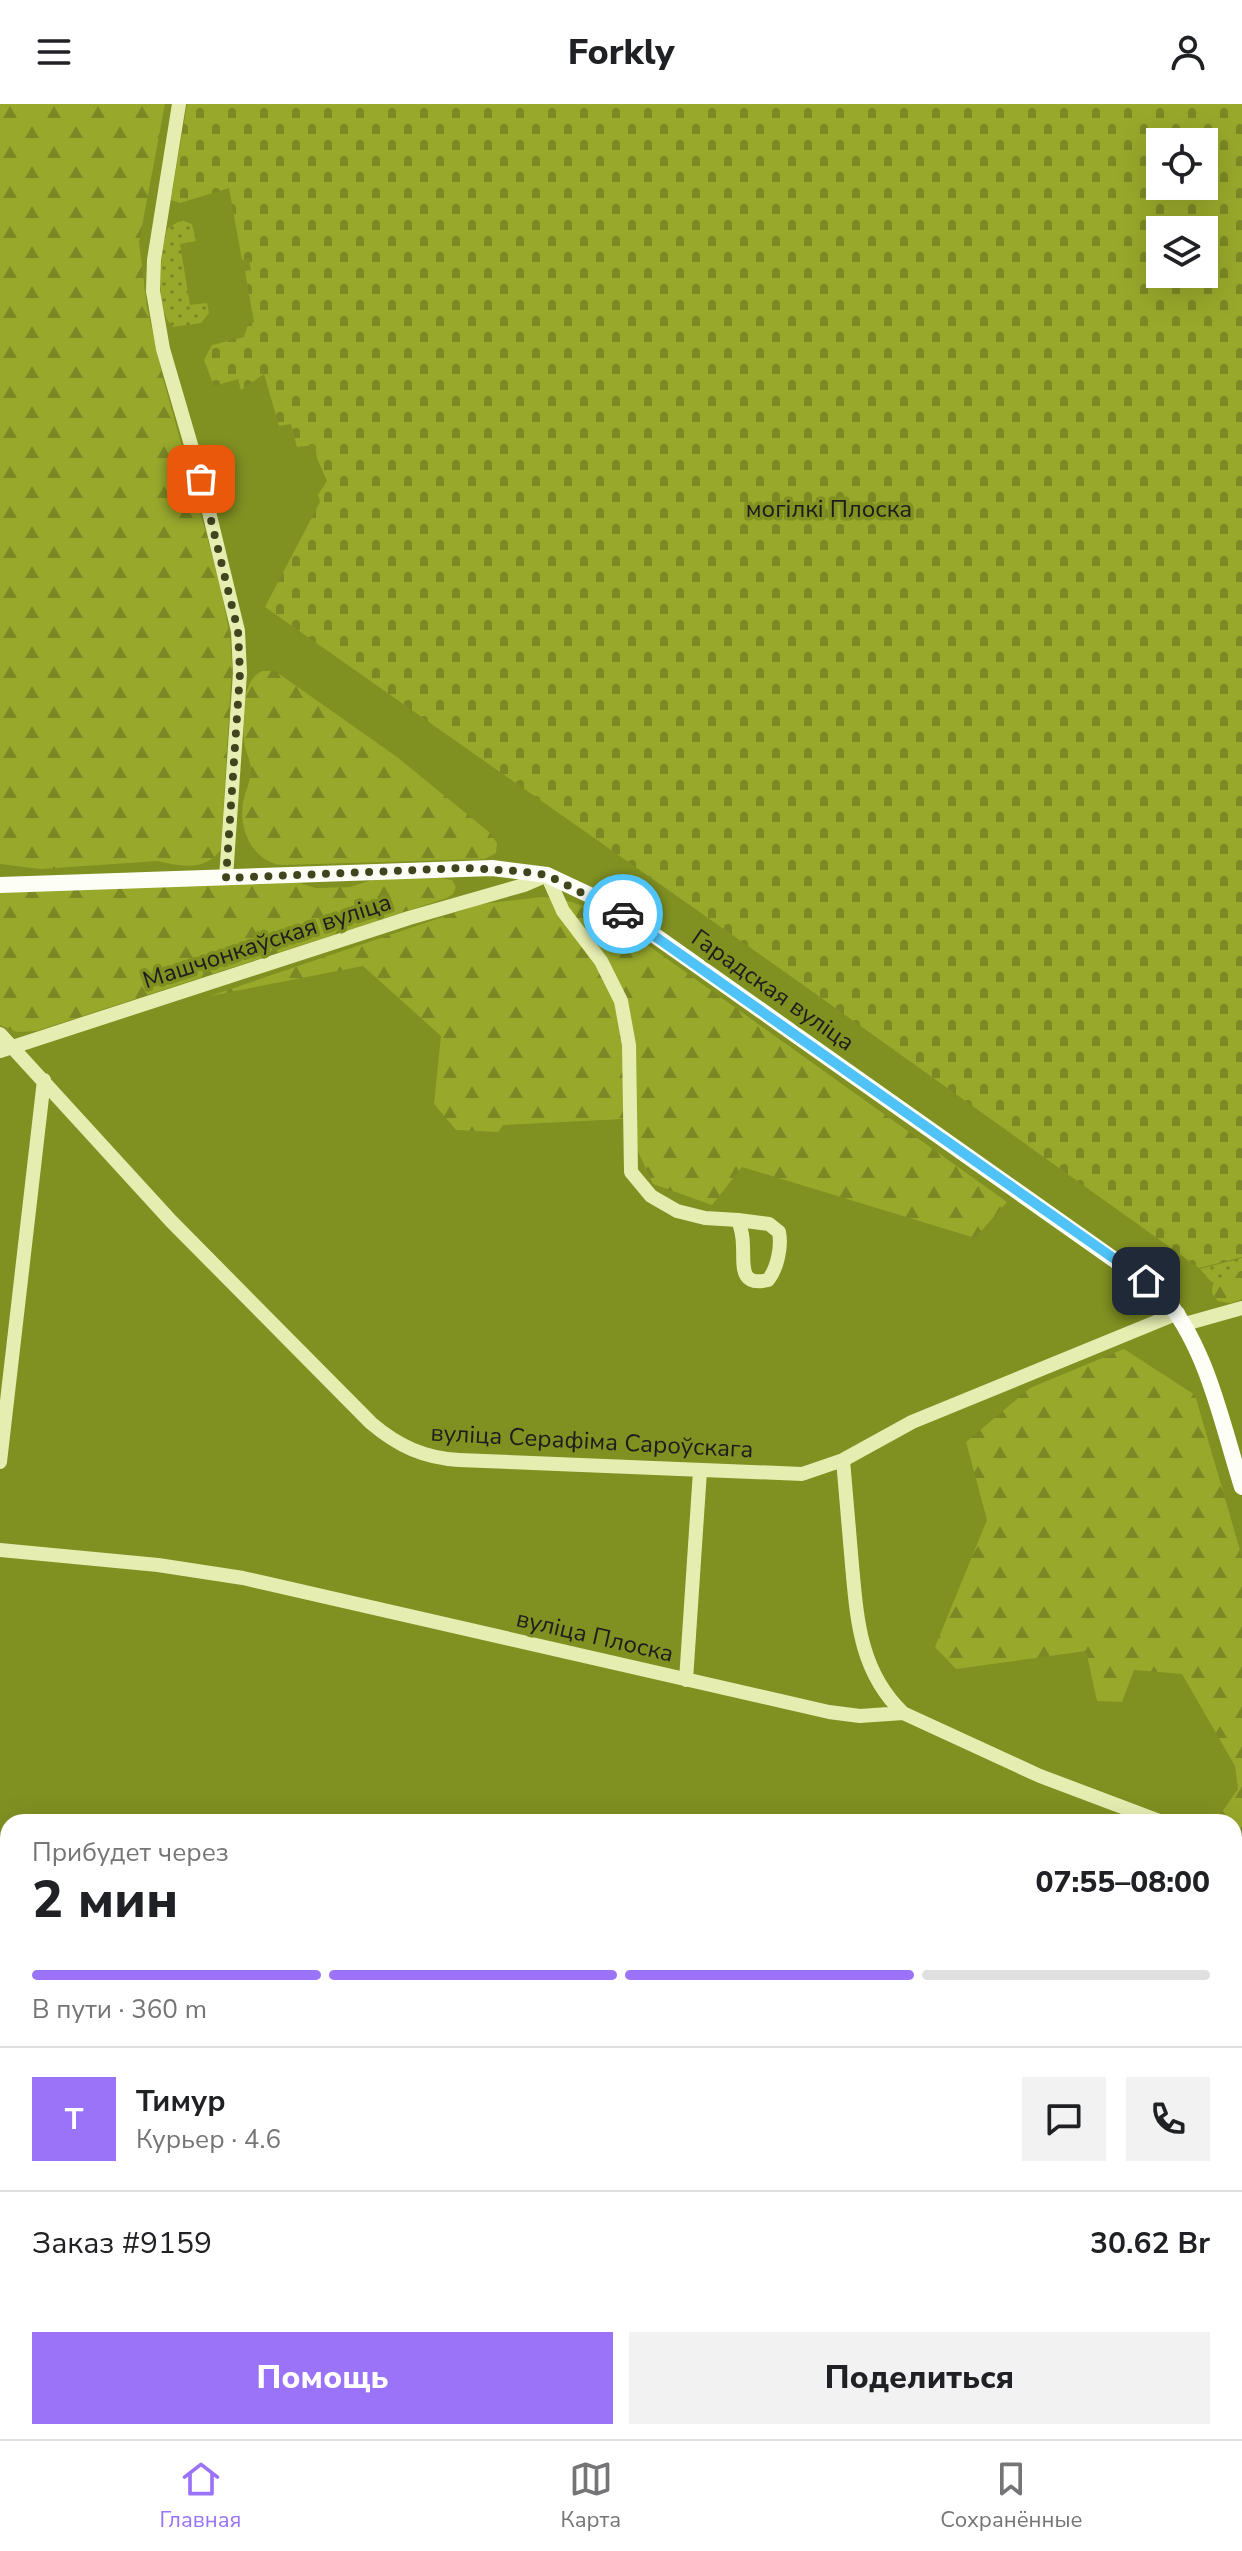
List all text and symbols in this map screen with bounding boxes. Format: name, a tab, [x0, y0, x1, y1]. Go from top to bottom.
text: Forkly	[568, 28, 674, 77]
icon: menu	[32, 30, 76, 74]
icon: person	[1166, 30, 1210, 74]
map controls	[1146, 128, 1218, 288]
button: locate	[1146, 128, 1218, 200]
button: layers	[1146, 216, 1218, 288]
pin	[167, 445, 235, 513]
icon: bag	[179, 457, 223, 501]
park label: могілкі Плоска	[746, 493, 912, 525]
courier	[583, 874, 663, 954]
street label: Машчонкаўская вуліца	[139, 886, 395, 996]
icon: car	[601, 892, 645, 936]
street label: Гарадская вуліца	[685, 922, 861, 1058]
pin	[1112, 1247, 1180, 1315]
icon: home	[1124, 1259, 1168, 1303]
street label: вуліца Серафіма Сароўскага	[430, 1417, 754, 1465]
street label: вуліца Плоска	[513, 1602, 677, 1670]
text: Прибудет через	[32, 1835, 229, 1870]
text: 07:55–08:00	[1035, 1862, 1210, 1903]
text: 2 мин	[32, 1864, 178, 1935]
text: В пути · 360 m	[32, 1992, 207, 2027]
button: chat	[1022, 2077, 1106, 2161]
button: phone	[1126, 2077, 1210, 2161]
text: Тимур	[136, 2081, 226, 2122]
text: Т	[65, 2099, 83, 2140]
text: Курьер · 4.6	[136, 2122, 281, 2157]
text: Заказ #9159	[32, 2223, 212, 2264]
text: 30.62 Br	[1090, 2223, 1210, 2264]
button: Помощь	[32, 2332, 613, 2424]
button: Поделиться	[629, 2332, 1210, 2424]
tab: Главная	[160, 2457, 241, 2535]
tab: Карта	[561, 2457, 621, 2535]
tab: Сохранённые	[940, 2457, 1082, 2535]

